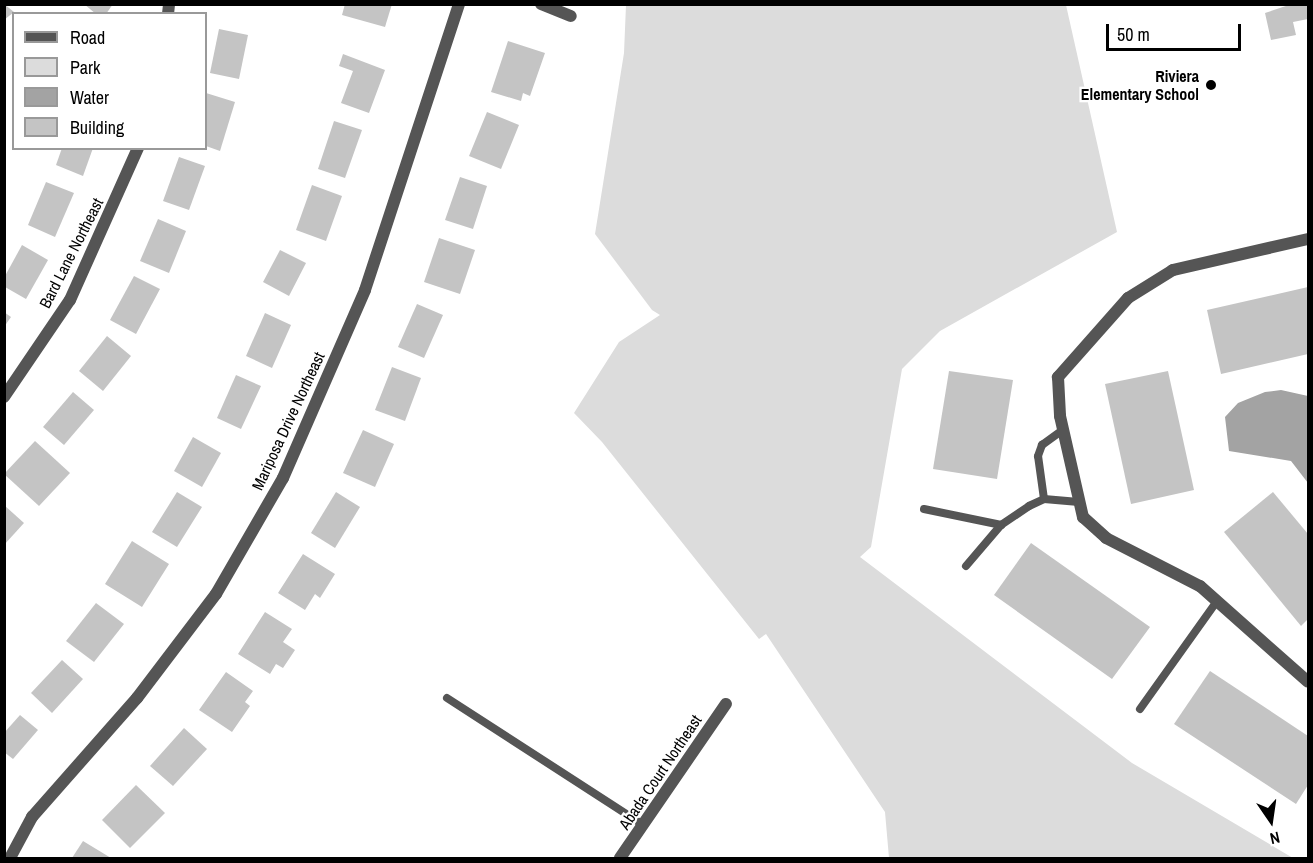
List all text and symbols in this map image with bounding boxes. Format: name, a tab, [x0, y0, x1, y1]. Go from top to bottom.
legend	[12, 12, 207, 150]
scale bar	[1109, 12, 1244, 50]
text: 50 m	[1117, 22, 1150, 47]
text: Road	[70, 25, 105, 50]
text: Park	[70, 55, 100, 80]
place label: Riviera Elementary School	[1081, 66, 1199, 104]
marker: Riviera Elementary School	[1204, 78, 1218, 92]
text: Water	[70, 85, 109, 110]
text: Building	[70, 115, 124, 140]
street label: Bard Lane Northeast	[35, 195, 107, 311]
street label: Mariposa Drive Northeast	[248, 349, 328, 493]
street label: Abada Court Northeast	[615, 711, 705, 833]
north arrow	[1241, 791, 1301, 851]
text: N	[1268, 827, 1282, 850]

